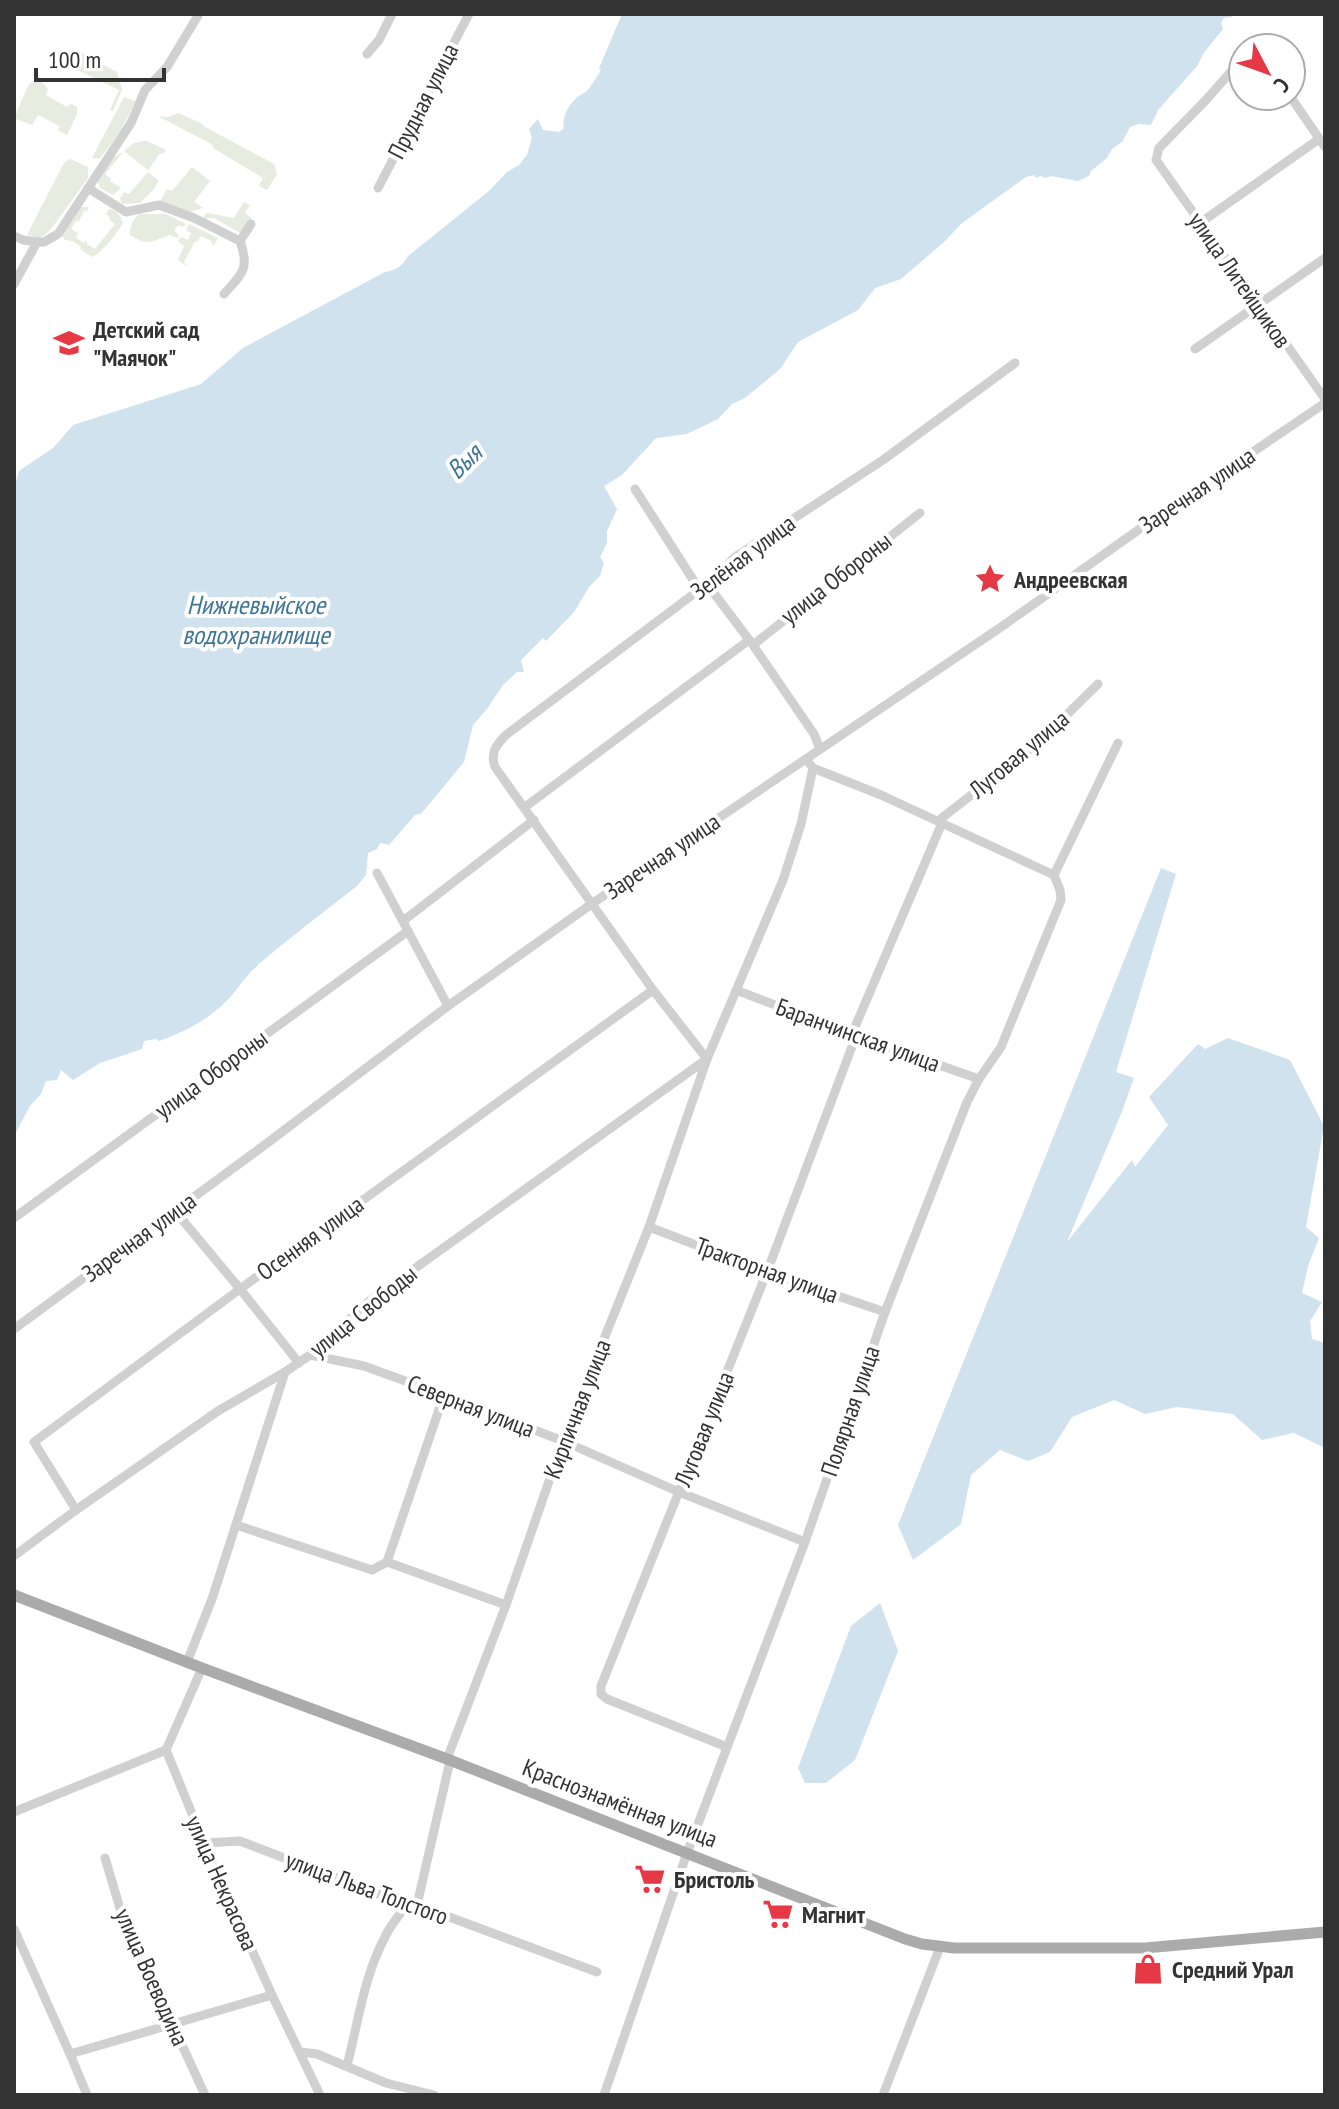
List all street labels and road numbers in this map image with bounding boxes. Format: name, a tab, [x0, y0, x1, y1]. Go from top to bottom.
street label: Прудная улица	[381, 38, 465, 164]
street label: улица Литейщиков	[1182, 206, 1298, 354]
street label: Заречная улица	[1133, 440, 1261, 540]
street label: Зелёная улица	[685, 508, 801, 606]
street label: улица Обороны	[774, 525, 898, 631]
street label: Луговая улица	[962, 703, 1075, 805]
street label: Заречная улица	[598, 806, 726, 906]
street label: Баранчинская улица	[772, 991, 944, 1079]
street label: улица Обороны	[148, 1023, 274, 1125]
street label: Заречная улица	[76, 1185, 202, 1289]
street label: Осенняя улица	[250, 1189, 370, 1287]
street label: Тракторная улица	[691, 1230, 843, 1310]
street label: улица Свободы	[303, 1258, 423, 1364]
street label: Кирпичная улица	[536, 1335, 618, 1483]
street label: Полярная улица	[813, 1342, 887, 1480]
street label: Луговая улица	[667, 1367, 741, 1492]
street label: Северная улица	[403, 1368, 539, 1444]
street label: Краснознамённая улица	[518, 1752, 722, 1854]
street label: улица Некрасова	[179, 1811, 265, 1955]
street label: улица Льва Толстого	[281, 1844, 453, 1932]
street label: улица Воеводина	[108, 1904, 196, 2050]

